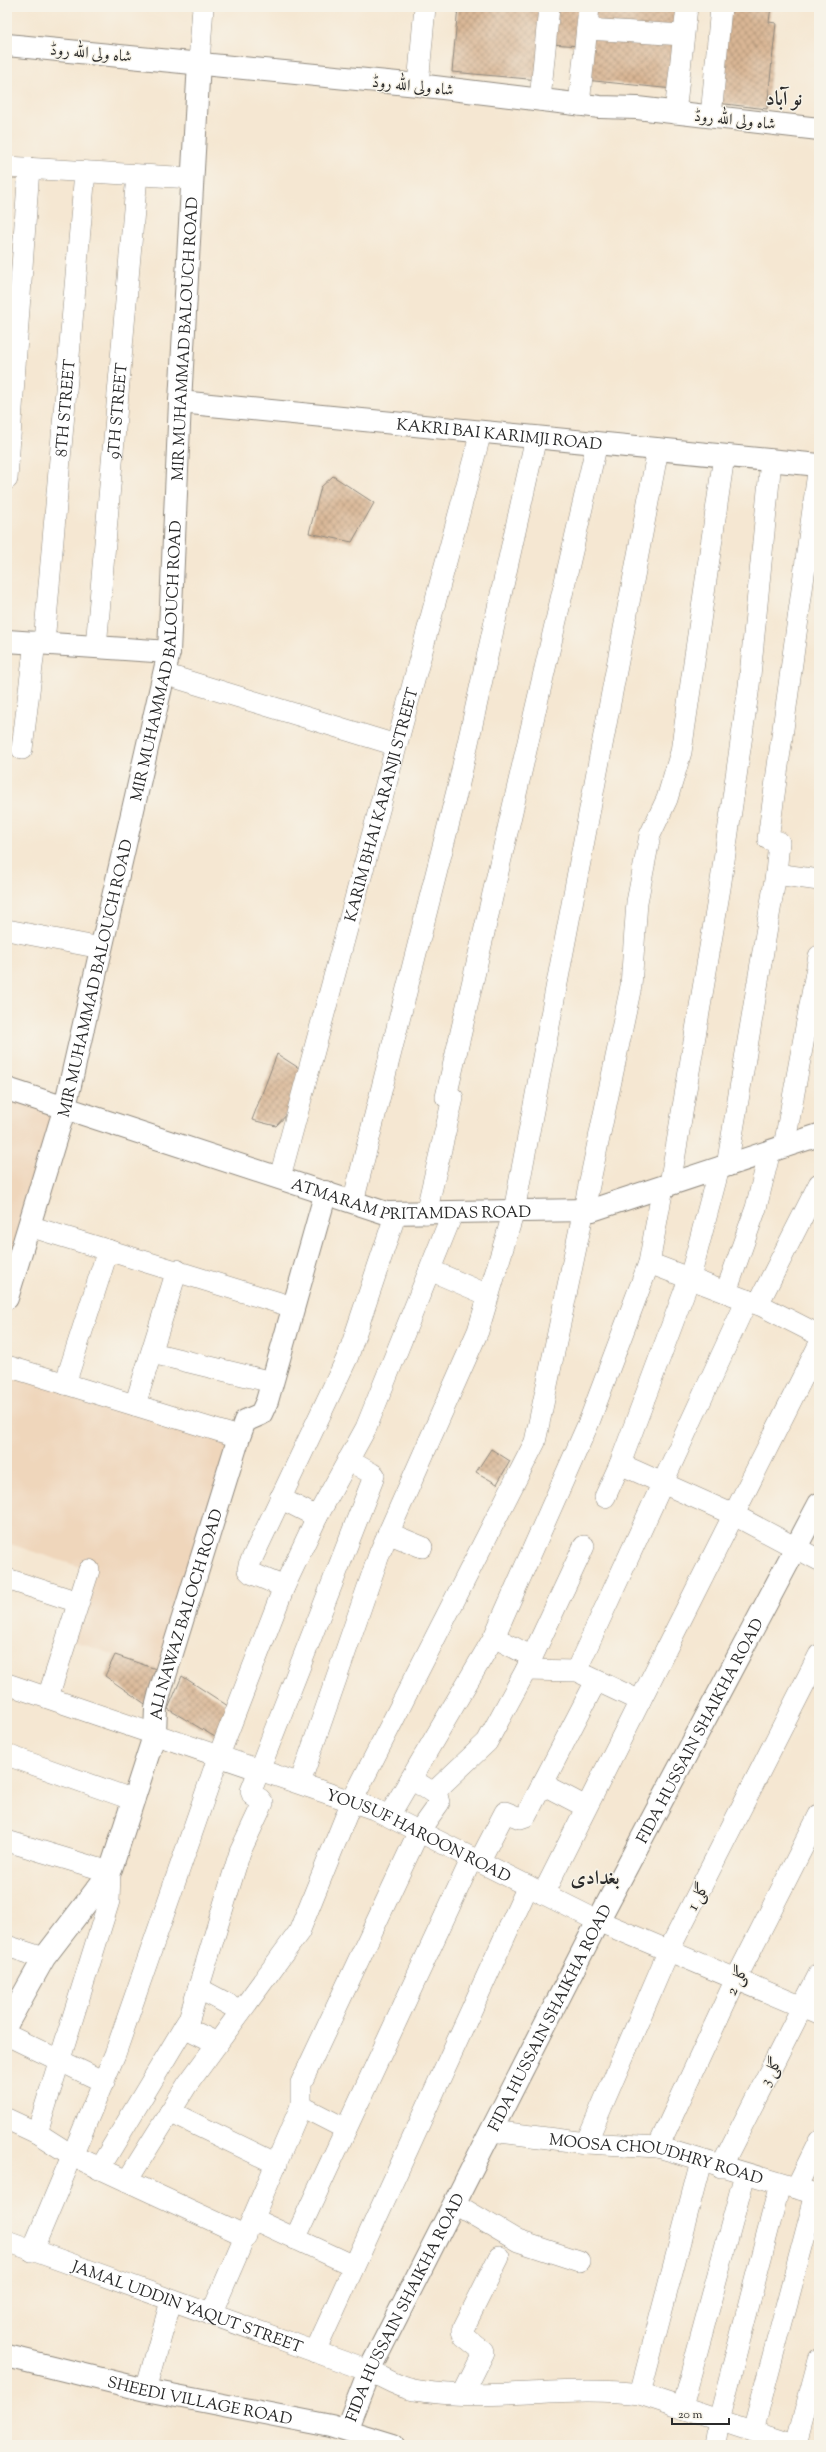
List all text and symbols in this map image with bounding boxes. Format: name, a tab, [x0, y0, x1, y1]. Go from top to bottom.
street label: شاہ ولی اللہ روڈ	[49, 36, 133, 70]
street label: شاہ ولی اللہ روڈ	[371, 69, 455, 103]
district label: نو آباد	[766, 86, 803, 115]
street label: شاہ ولی اللہ روڈ	[693, 103, 777, 137]
street label: MIR MUHAMMAD BALOUCH ROAD	[168, 196, 205, 481]
street label: 8TH STREET	[51, 358, 83, 458]
street label: 9TH STREET	[103, 362, 135, 460]
street label: KAKRI BAI KARIMJI ROAD	[395, 414, 603, 458]
street label: MIR MUHAMMAD BALOUCH ROAD	[126, 520, 189, 804]
street label: KARIM BHAI KARANJI STREET	[340, 685, 426, 925]
street label: MIR MUHAMMAD BALOUCH ROAD	[54, 837, 140, 1120]
street label: ATMARAM PRITAMDAS ROAD	[288, 1174, 531, 1227]
street label: ALI NAWAZ BALOCH ROAD	[147, 1507, 230, 1721]
street label: FIDA HUSSAIN SHAIKHA ROAD	[632, 1615, 770, 1848]
street label: YOUSUF HAROON ROAD	[322, 1784, 514, 1890]
district label: بغدادی	[570, 1865, 620, 1894]
street label: گلی 1	[682, 1879, 716, 1915]
street label: FIDA HUSSAIN SHAIKHA ROAD	[484, 1901, 619, 2136]
street label: گلی 2	[721, 1962, 755, 2000]
street label: گلی 3	[755, 2054, 789, 2091]
street label: MOOSA CHOUDHRY ROAD	[547, 2129, 766, 2192]
street label: FIDA HUSSAIN SHAIKHA ROAD	[341, 2190, 472, 2426]
street label: JAMAL UDDIN YAQUT STREET	[67, 2256, 305, 2360]
street label: SHEEDI VILLAGE ROAD	[105, 2372, 294, 2432]
scale bar	[672, 2400, 729, 2426]
text: 20 m	[678, 2406, 703, 2424]

